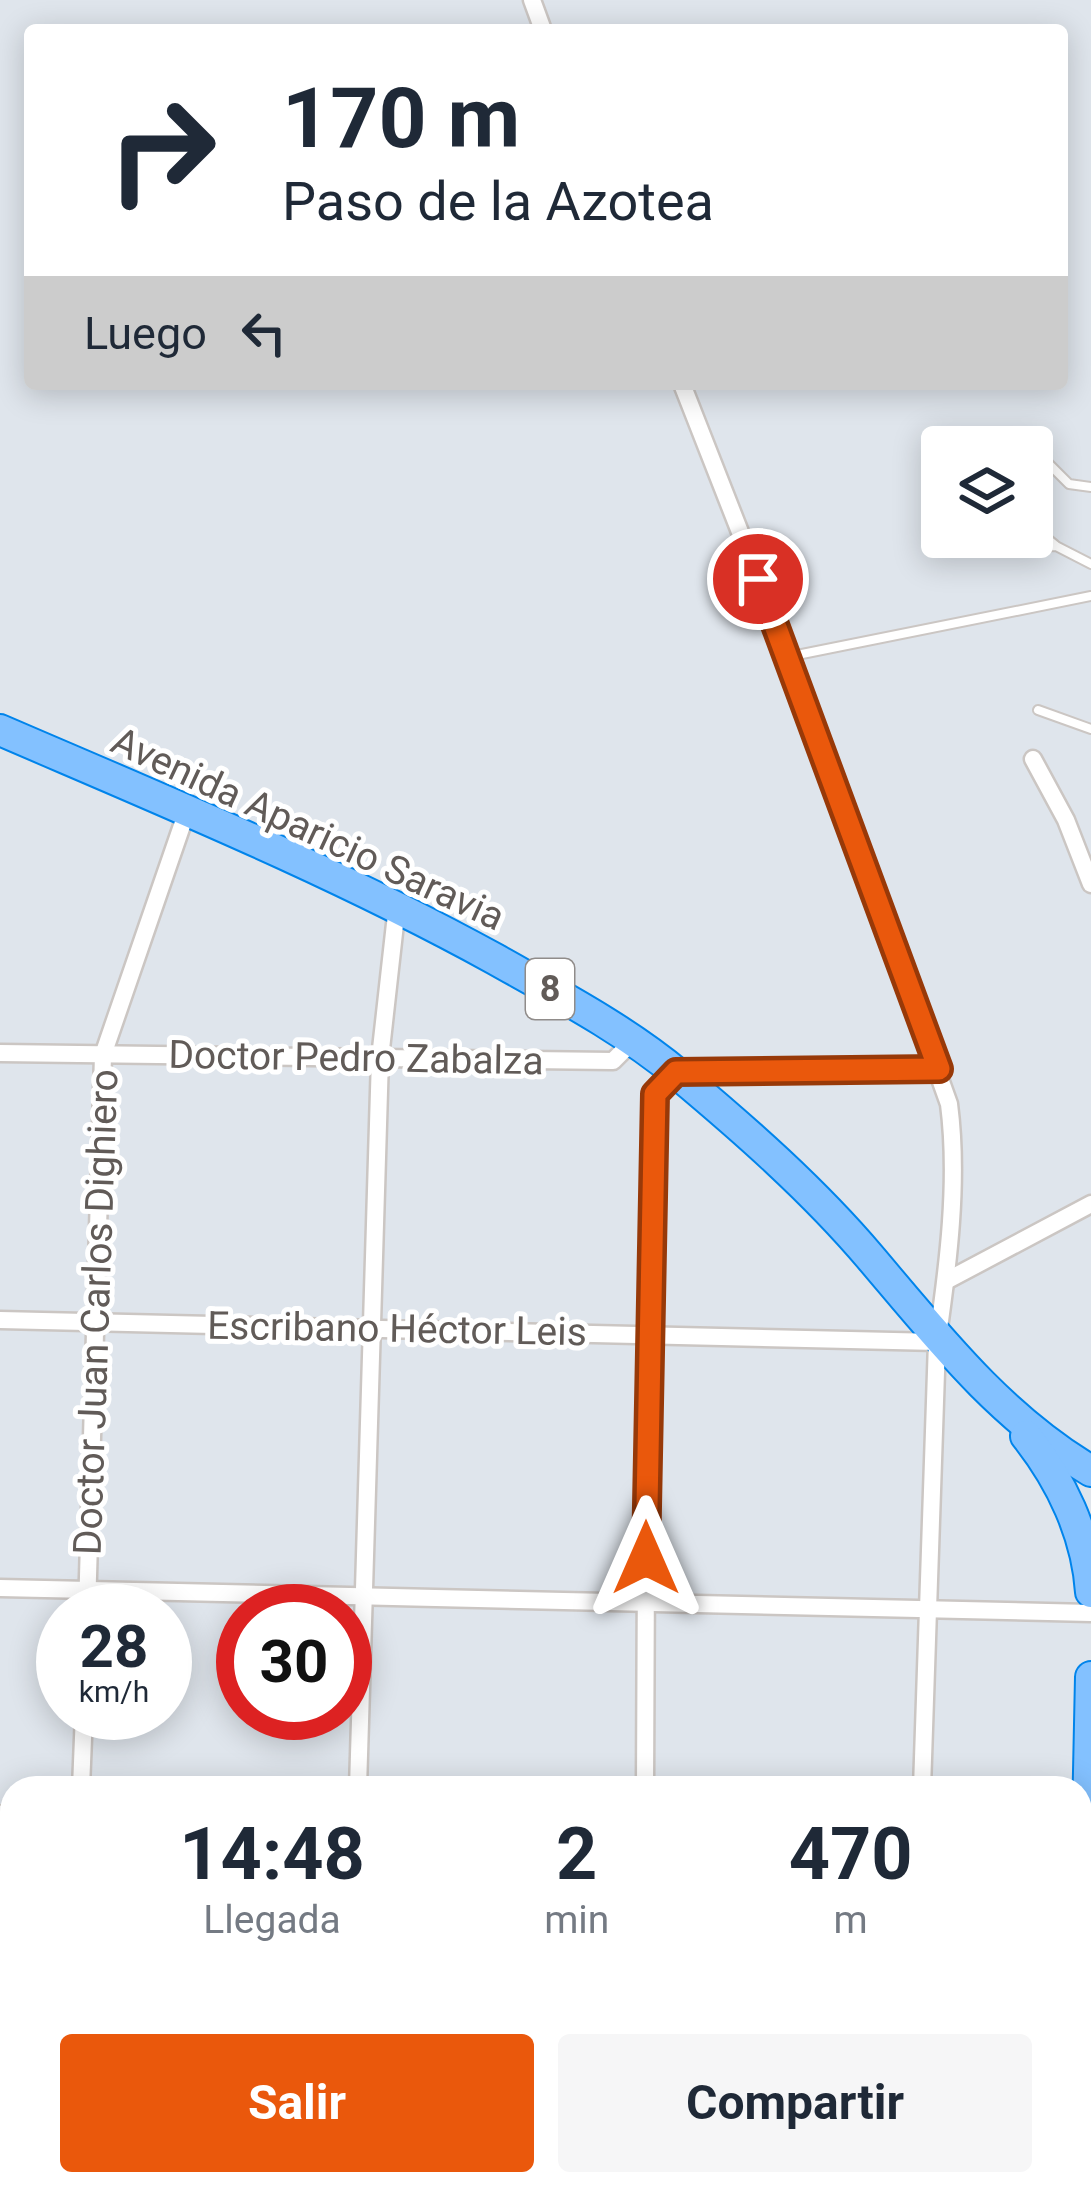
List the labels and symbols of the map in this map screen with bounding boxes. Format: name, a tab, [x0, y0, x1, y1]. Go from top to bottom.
pin	[707, 528, 809, 630]
street label: Avenida Aparicio Saravia	[104, 718, 512, 940]
road number: 8	[526, 959, 574, 1019]
street label: Doctor Pedro Zabalza	[168, 1032, 544, 1084]
street label: Doctor Juan Carlos Dighiero	[65, 1068, 127, 1556]
street label: Escribano Héctor Leis	[207, 1303, 587, 1355]
position arrow	[583, 1495, 709, 1621]
speed limit sign: 30	[216, 1584, 372, 1740]

